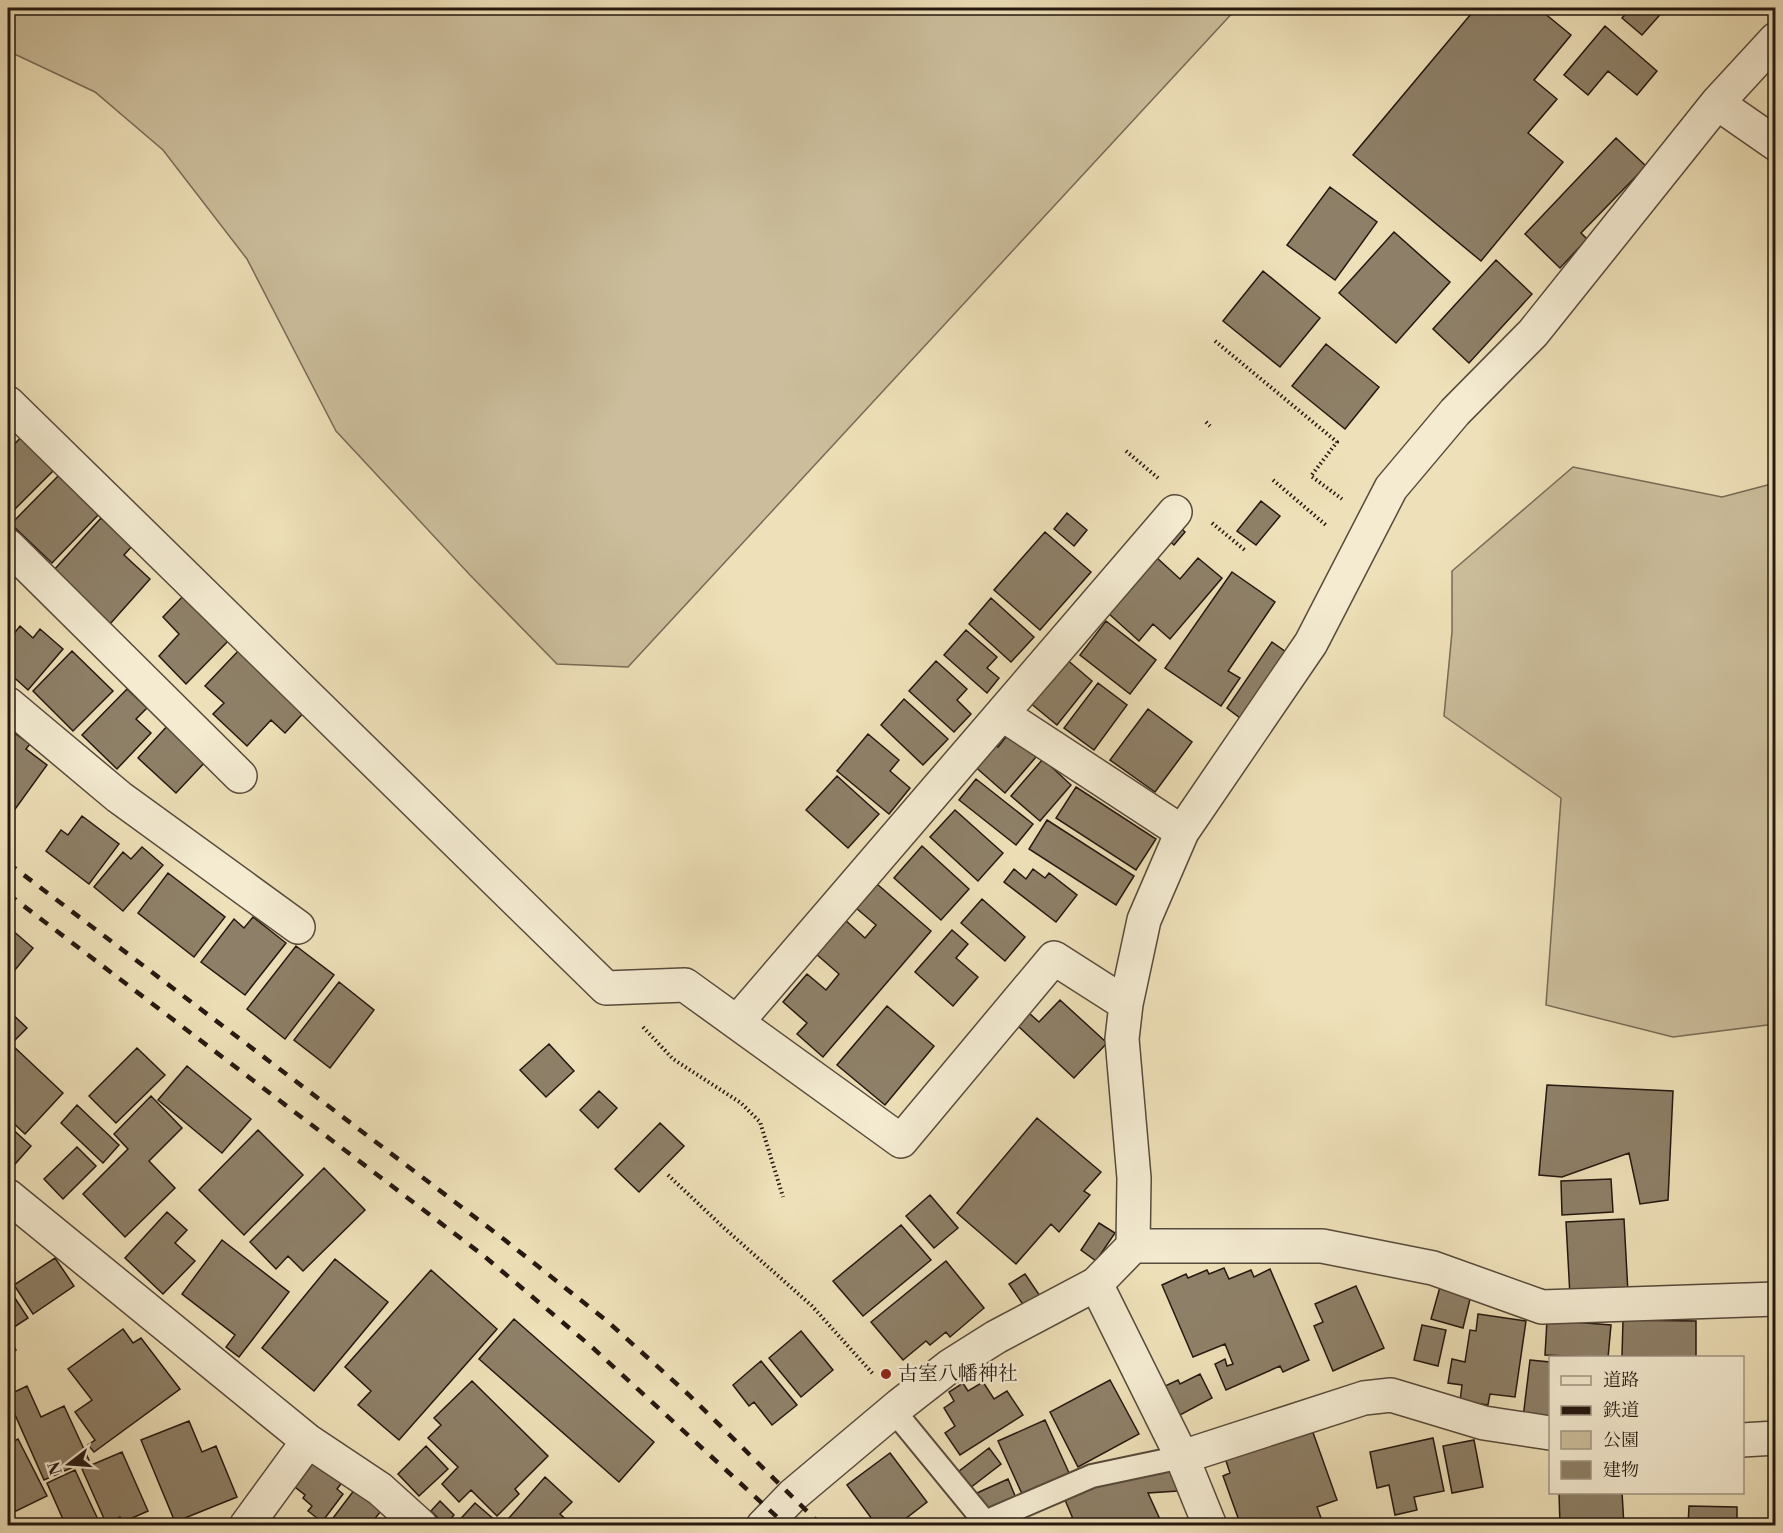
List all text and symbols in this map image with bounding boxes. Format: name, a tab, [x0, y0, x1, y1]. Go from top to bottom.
legend	[1549, 1356, 1744, 1494]
place label: 古室八幡神社	[898, 1362, 1018, 1387]
marker: 古室八幡神社	[879, 1367, 893, 1381]
text: 道路	[1603, 1369, 1639, 1392]
text: 鉄道	[1603, 1399, 1639, 1422]
text: 公園	[1603, 1429, 1639, 1452]
north arrow	[39, 1434, 99, 1494]
text: N	[44, 1459, 67, 1477]
text: 建物	[1603, 1459, 1639, 1482]

